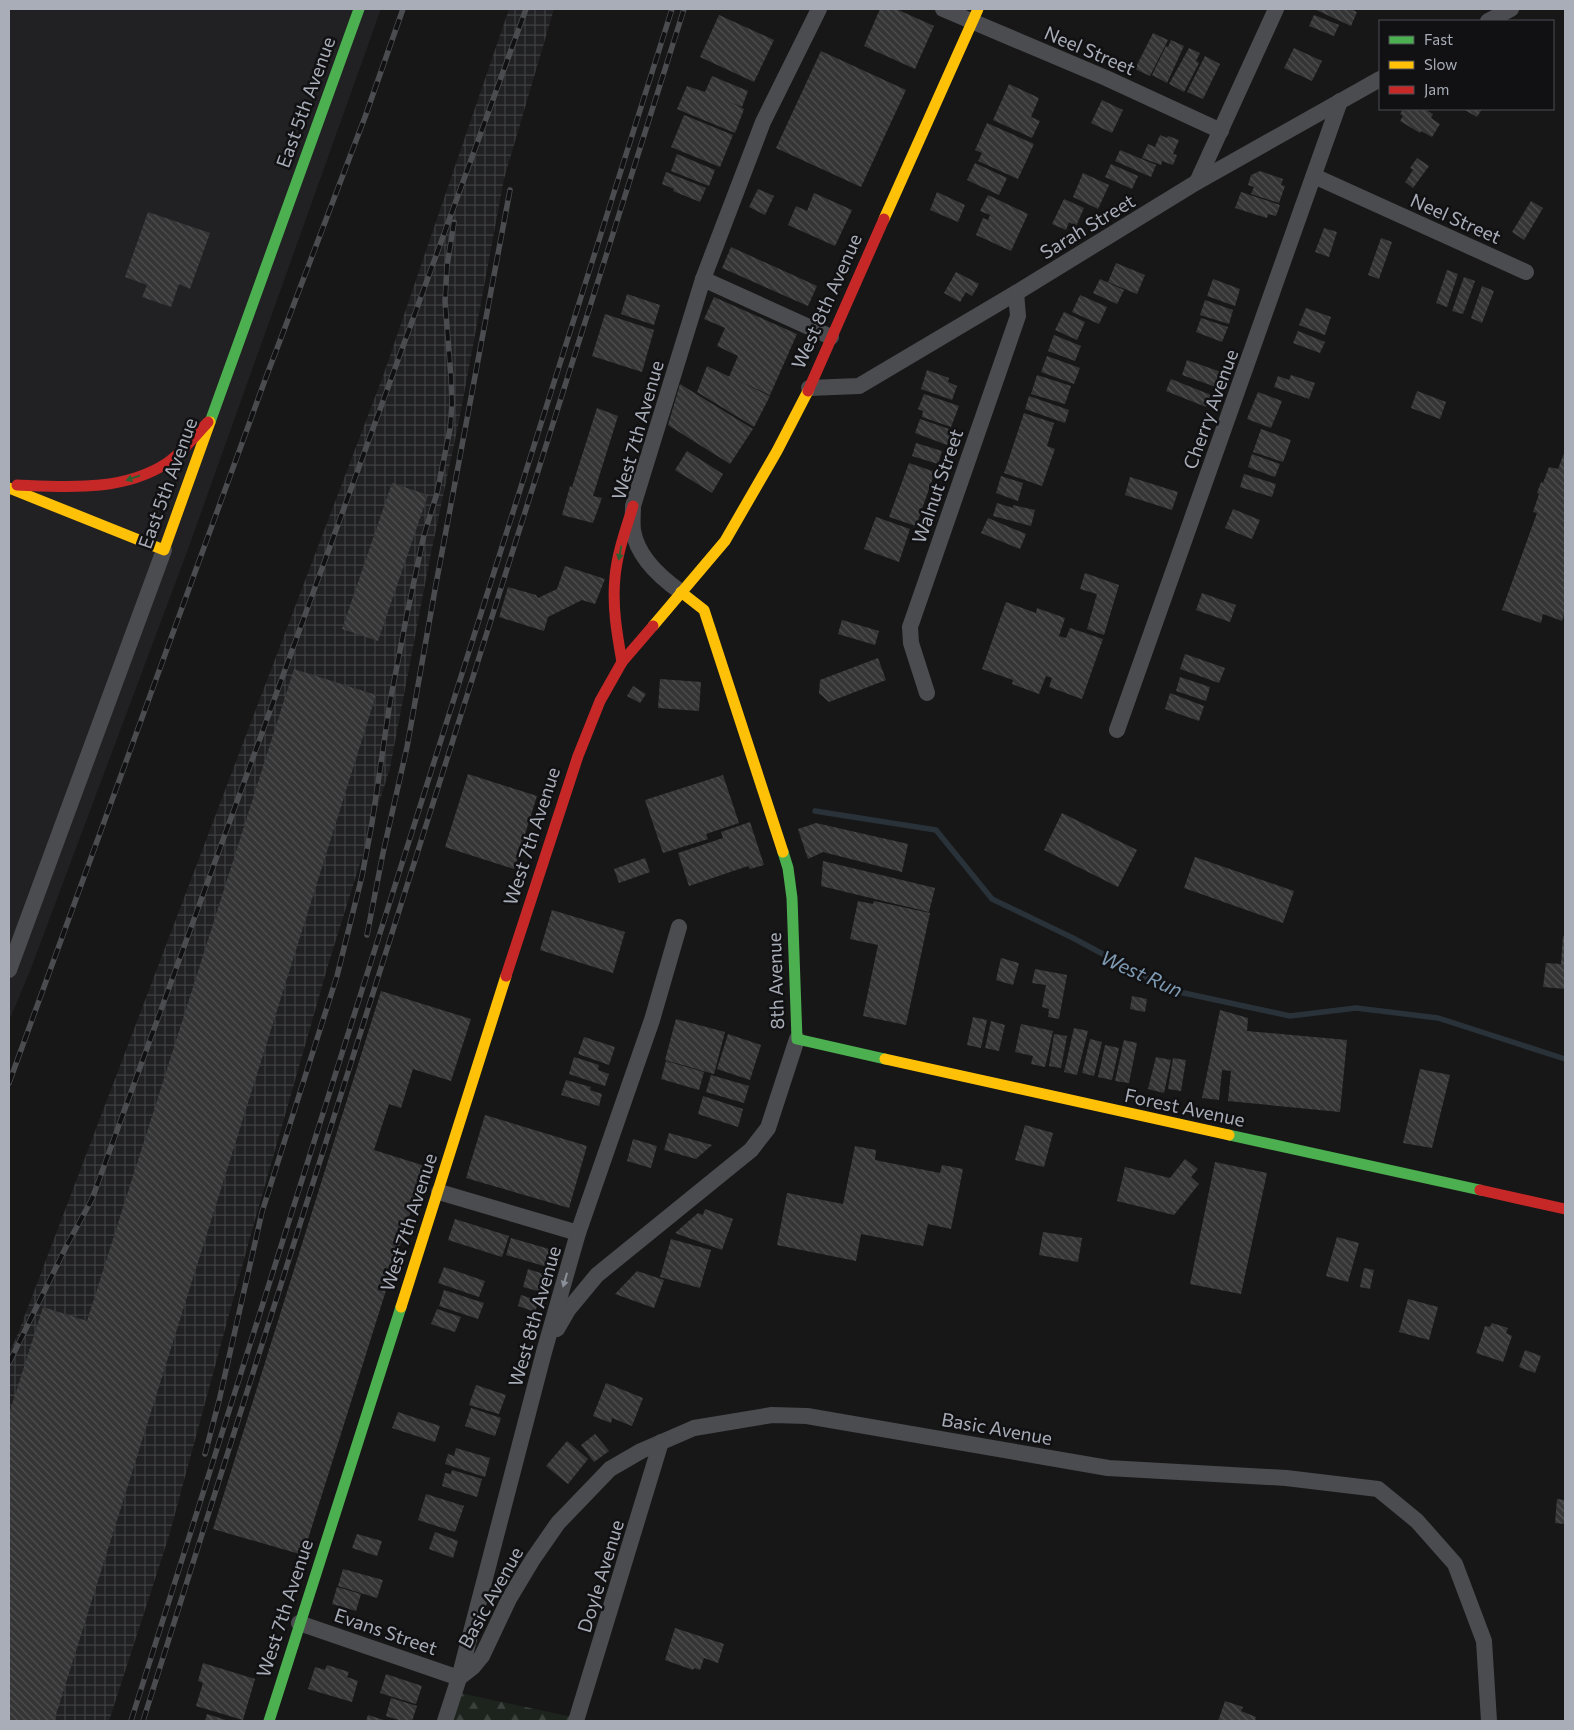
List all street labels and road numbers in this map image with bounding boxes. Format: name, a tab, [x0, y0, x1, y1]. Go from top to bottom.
street label: Neel Street	[1041, 21, 1139, 80]
street label: East 5th Avenue	[271, 33, 339, 171]
street label: Neel Street	[1407, 188, 1505, 248]
street label: Sarah Street	[1035, 189, 1139, 263]
street label: West 8th Avenue	[786, 230, 866, 372]
street label: Cherry Avenue	[1178, 346, 1242, 472]
street label: West 7th Avenue	[606, 358, 668, 502]
street label: East 5th Avenue	[133, 414, 201, 552]
street label: Walnut Street	[907, 425, 967, 546]
street label: West 7th Avenue	[498, 764, 564, 908]
street label: 8th Avenue	[762, 932, 788, 1030]
street label: Forest Avenue	[1123, 1083, 1247, 1131]
street label: West 7th Avenue	[375, 1150, 441, 1294]
street label: West 8th Avenue	[503, 1243, 565, 1389]
street label: Basic Avenue	[940, 1407, 1054, 1449]
street label: Doyle Avenue	[572, 1517, 628, 1635]
street label: West 7th Avenue	[251, 1536, 317, 1680]
street label: Basic Avenue	[453, 1542, 527, 1652]
street label: Evans Street	[332, 1603, 441, 1659]

